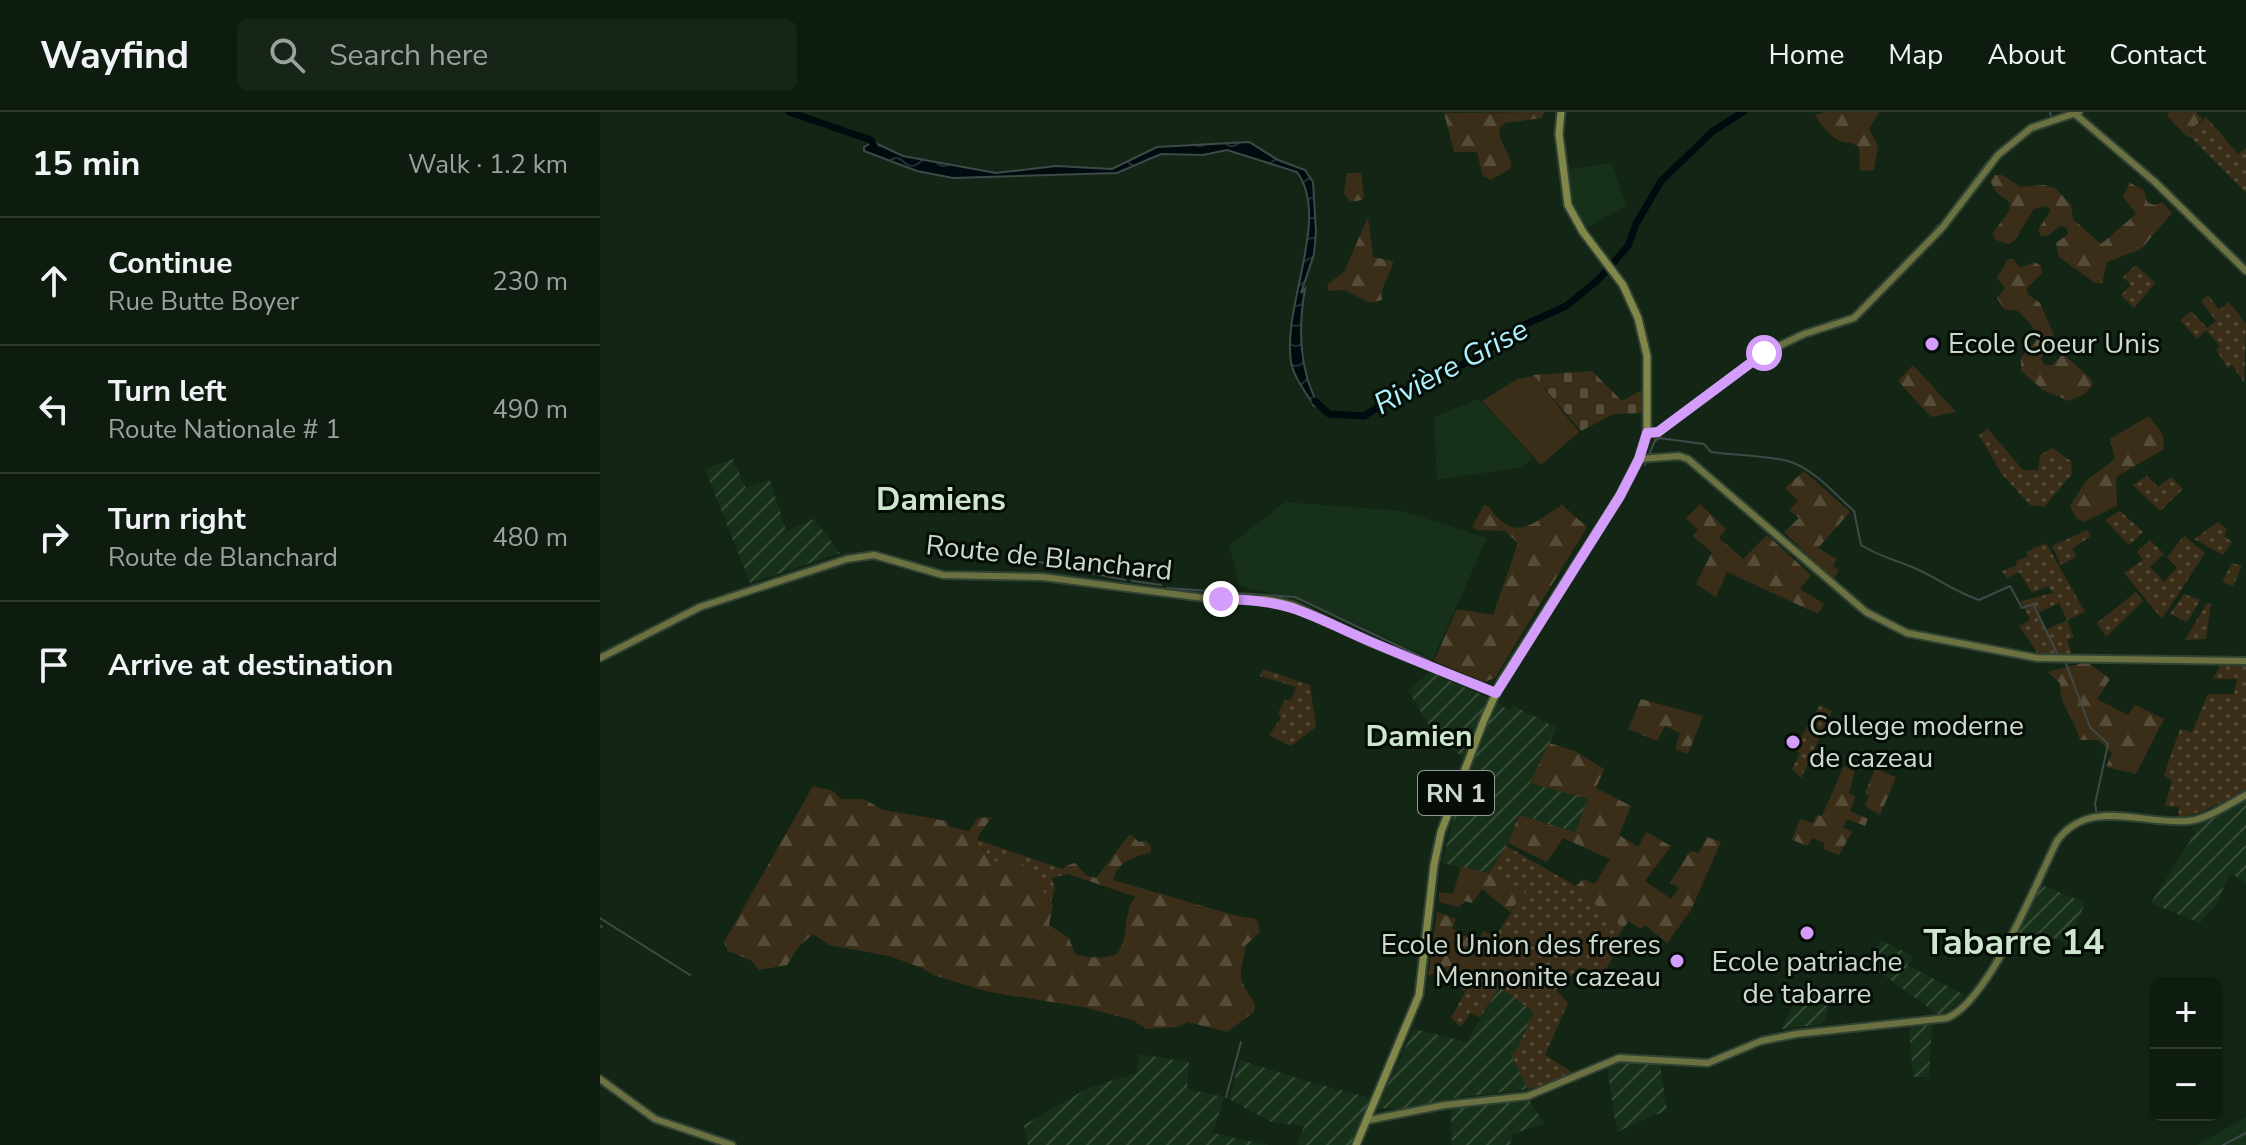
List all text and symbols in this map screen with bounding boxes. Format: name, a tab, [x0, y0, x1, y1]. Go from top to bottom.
search box	[237, 19, 797, 91]
text: Wayfind	[40, 30, 189, 81]
icon: search	[265, 33, 309, 77]
text: Search here	[329, 35, 488, 76]
text: Home	[1769, 36, 1844, 74]
text: Map	[1888, 36, 1943, 74]
text: About	[1987, 36, 2065, 74]
text: Contact	[2109, 36, 2206, 74]
text: 15 min	[32, 141, 140, 187]
text: Walk · 1.2 km	[408, 147, 568, 182]
text: Continue	[108, 243, 233, 284]
icon: ahead	[32, 259, 76, 303]
text: 230 m	[492, 264, 568, 299]
text: Rue Butte Boyer	[108, 284, 299, 319]
water label: Rivière Grise	[1367, 309, 1535, 425]
place label: Ecole Coeur Unis	[1948, 325, 2160, 363]
route start	[1746, 335, 1782, 371]
marker: Ecole Coeur Unis	[1923, 335, 1941, 353]
text: Turn left	[108, 371, 226, 412]
icon: left	[32, 387, 76, 431]
text: 490 m	[492, 392, 568, 427]
text: Route Nationale # 1	[108, 412, 341, 447]
district label: Damiens	[876, 478, 1006, 521]
text: Turn right	[108, 499, 246, 540]
icon: right	[32, 515, 76, 559]
text: 480 m	[492, 520, 568, 555]
street label: Route de Blanchard	[924, 526, 1174, 590]
text: Route de Blanchard	[108, 540, 338, 575]
route end	[1203, 581, 1239, 617]
icon: arrive	[32, 643, 76, 687]
text: Arrive at destination	[108, 645, 393, 686]
place label: College moderne de cazeau	[1809, 707, 2024, 777]
district label: Damien	[1365, 716, 1473, 757]
marker: College moderne de cazeau	[1784, 733, 1802, 751]
road number: RN 1	[1418, 771, 1494, 815]
district label: Tabarre 14	[1924, 918, 2104, 967]
marker: Ecole patriache de tabarre	[1798, 924, 1816, 942]
place label: Ecole Union des freres Mennonite cazeau	[1381, 926, 1661, 996]
place label: Ecole patriache de tabarre	[1712, 943, 1902, 1013]
marker: Ecole Union des freres Mennonite cazeau	[1668, 952, 1686, 970]
map controls	[2150, 977, 2222, 1121]
button: +	[2150, 977, 2222, 1049]
button: −	[2150, 1049, 2222, 1121]

